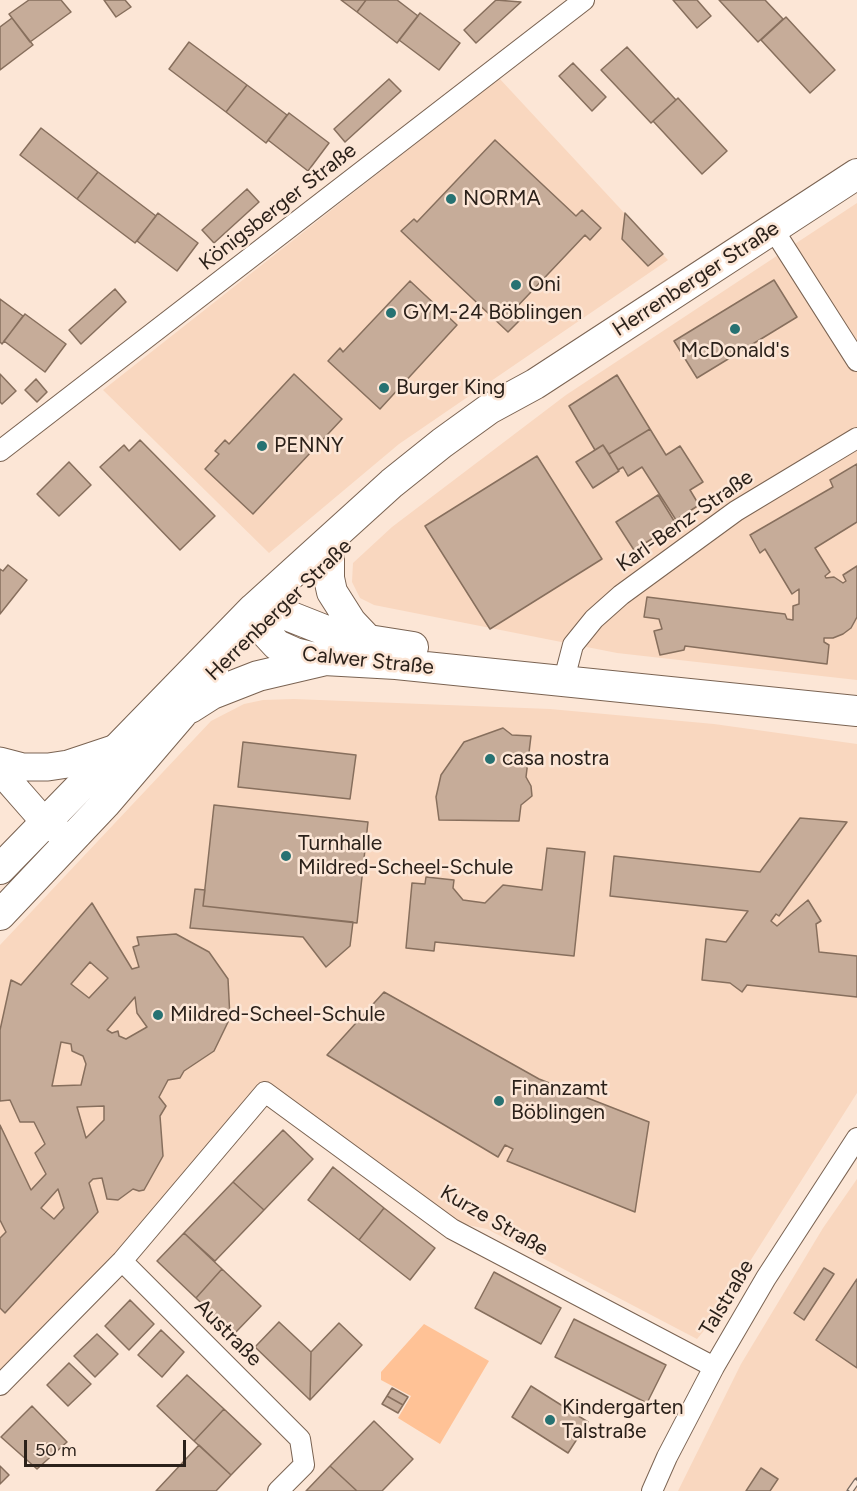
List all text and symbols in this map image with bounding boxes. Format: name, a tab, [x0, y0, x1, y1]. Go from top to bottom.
street label: Königsberger Straße	[194, 138, 362, 276]
place label: NORMA	[463, 186, 541, 212]
marker: NORMA	[444, 192, 458, 206]
street label: Herrenberger Straße	[608, 216, 784, 342]
place label: Oni	[528, 272, 561, 298]
marker: Oni	[509, 278, 523, 292]
place label: GYM-24 Böblingen	[403, 300, 582, 326]
marker: GYM-24 Böblingen	[384, 306, 398, 320]
marker: McDonald's	[728, 322, 742, 336]
place label: McDonald's	[680, 338, 790, 364]
place label: Burger King	[396, 375, 505, 401]
marker: Burger King	[377, 381, 391, 395]
place label: PENNY	[274, 433, 344, 459]
marker: PENNY	[255, 439, 269, 453]
street label: Karl-Benz-Straße	[612, 465, 758, 577]
street label: Herrenberger Straße	[201, 534, 357, 686]
street label: Calwer Straße	[301, 642, 435, 680]
place label: casa nostra	[502, 746, 609, 772]
marker: casa nostra	[483, 752, 497, 766]
place label: Turnhalle Mildred-Scheel-Schule	[298, 831, 513, 881]
marker: Turnhalle Mildred-Scheel-Schule	[279, 849, 293, 863]
place label: Mildred-Scheel-Schule	[170, 1002, 385, 1028]
marker: Mildred-Scheel-Schule	[151, 1008, 165, 1022]
place label: Finanzamt Böblingen	[511, 1076, 608, 1126]
marker: Finanzamt Böblingen	[492, 1094, 506, 1108]
street label: Kurze Straße	[436, 1180, 552, 1262]
street label: Talstraße	[694, 1255, 760, 1341]
street label: Austraße	[189, 1294, 267, 1372]
place label: Kindergarten Talstraße	[562, 1395, 683, 1445]
marker: Kindergarten Talstraße	[543, 1413, 557, 1427]
scale bar	[27, 1428, 189, 1466]
text: 50 m	[35, 1439, 77, 1461]

